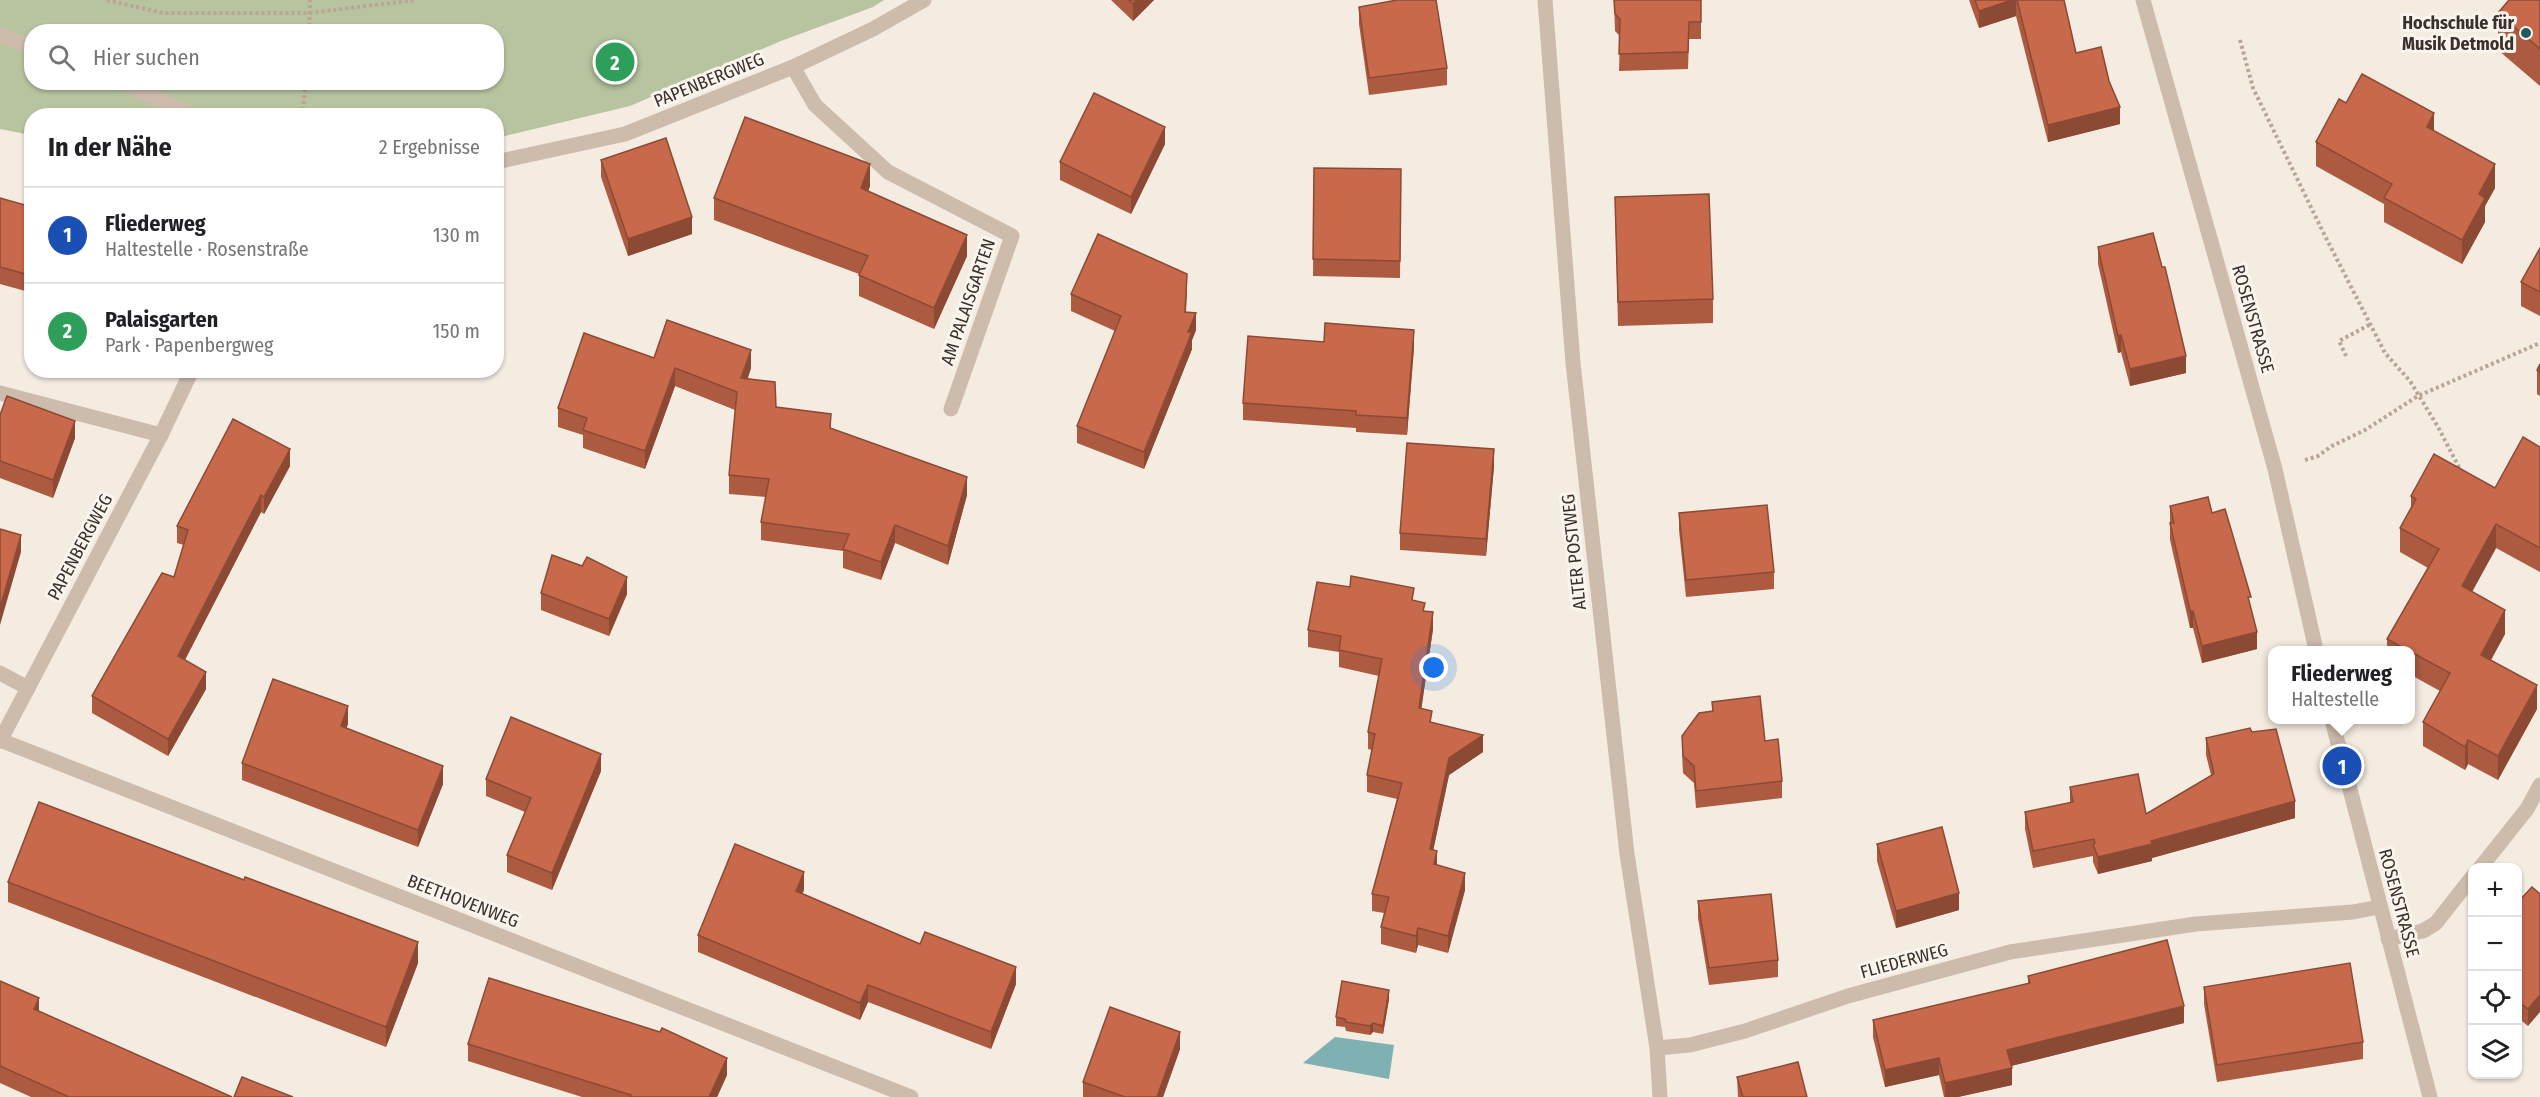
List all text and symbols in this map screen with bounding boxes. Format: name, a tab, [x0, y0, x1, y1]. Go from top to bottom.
place label: Hochschule für Musik Detmold	[2402, 12, 2514, 55]
search box	[24, 24, 504, 90]
marker: Hochschule für Musik Detmold	[2519, 26, 2533, 40]
pin: 2	[596, 40, 634, 84]
icon: search	[45, 41, 78, 74]
text: Hier suchen	[93, 44, 200, 71]
street label: PAPENBERGWEG	[651, 48, 767, 112]
text: In der Nähe	[48, 132, 172, 163]
text: 2 Ergebnisse	[379, 135, 480, 159]
text: Fliederweg	[105, 210, 206, 237]
text: 1	[63, 223, 72, 247]
text: 130 m	[433, 223, 480, 247]
street label: AM PALAISGARTEN	[936, 236, 1000, 368]
text: Haltestelle · Rosenstraße	[105, 237, 309, 261]
street label: ROSENSTRASSE	[2227, 262, 2279, 376]
text: Palaisgarten	[105, 306, 218, 333]
text: 2	[63, 319, 72, 343]
text: 150 m	[433, 319, 480, 343]
text: Park · Papenbergweg	[105, 333, 273, 357]
street label: PAPENBERGWEG	[43, 490, 117, 604]
street label: ALTER POSTWEG	[1557, 493, 1591, 611]
popup	[2268, 646, 2415, 724]
your location	[1419, 653, 1448, 682]
text: Fliederweg	[2291, 660, 2392, 687]
text: Haltestelle	[2291, 687, 2379, 711]
pin: 1	[2322, 744, 2362, 789]
street label: ROSENSTRASSE	[2374, 846, 2424, 960]
map controls	[2468, 863, 2522, 1079]
button: +	[2468, 863, 2522, 917]
street label: BEETHOVENWEG	[404, 870, 522, 932]
button: −	[2468, 917, 2522, 971]
street label: FLIEDERWEG	[1858, 939, 1950, 983]
button: locate	[2468, 971, 2522, 1025]
button: layers	[2468, 1025, 2522, 1079]

